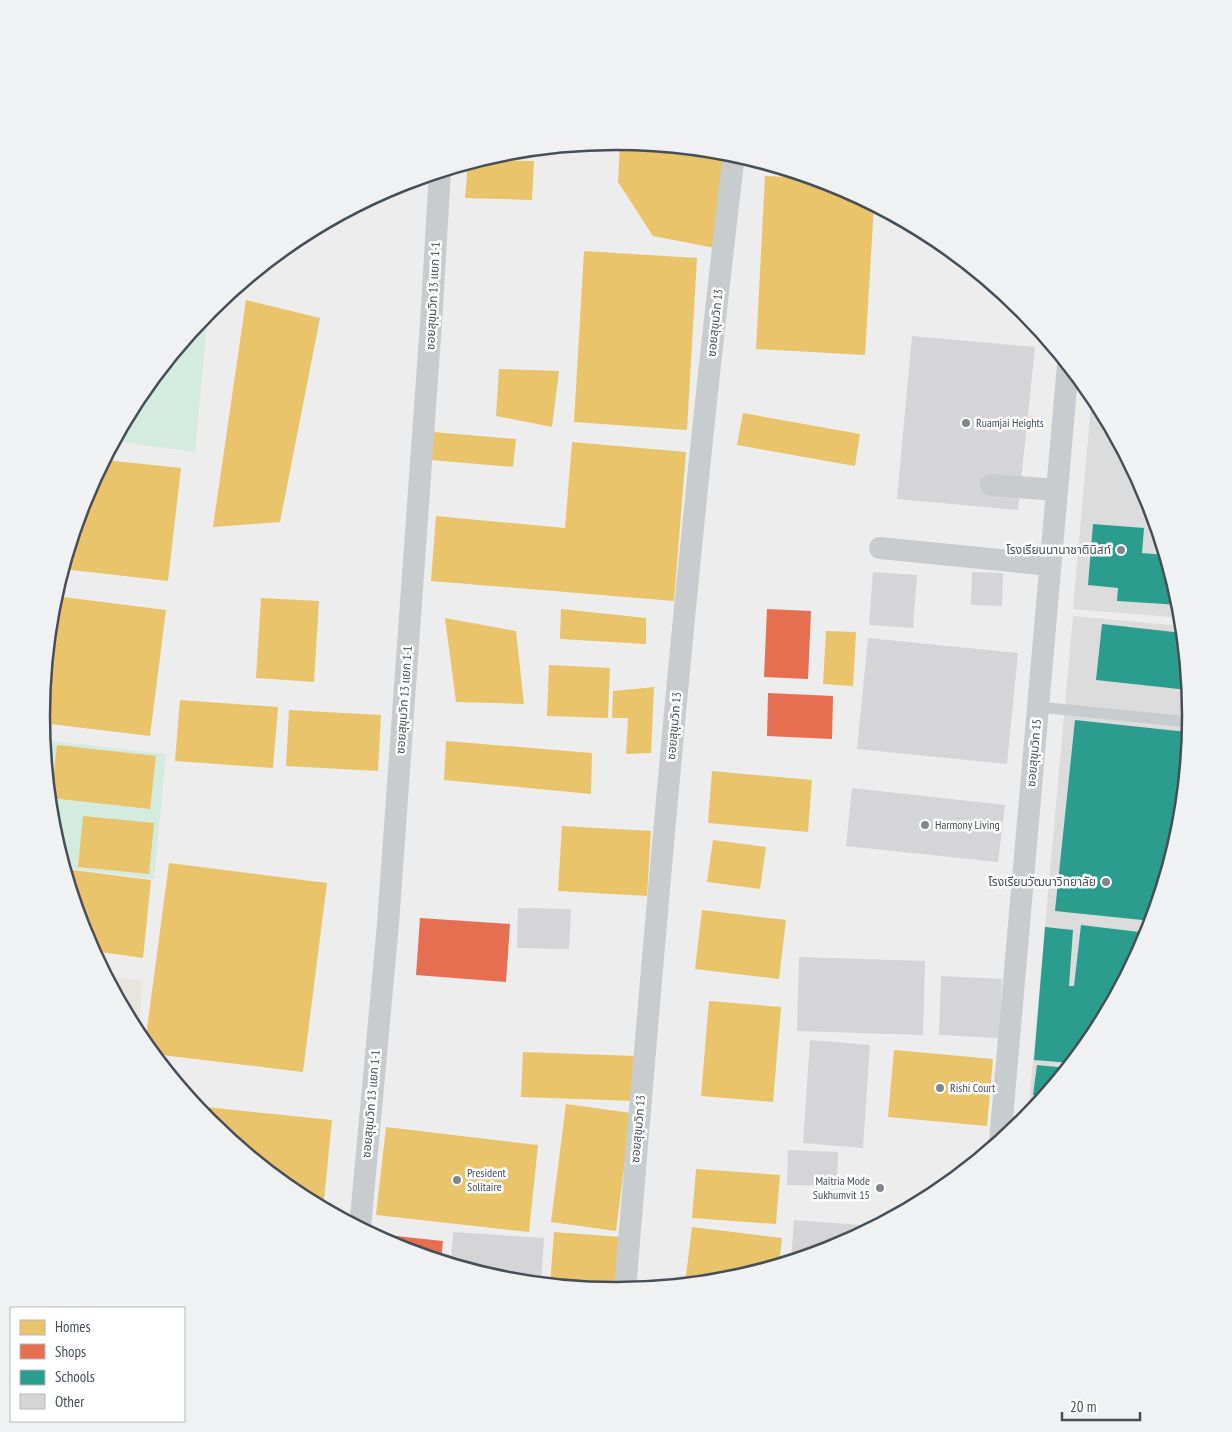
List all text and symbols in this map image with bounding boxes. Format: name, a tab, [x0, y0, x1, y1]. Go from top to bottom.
street label: ซอยสุขุมวิท 13 แยก 1-1	[422, 242, 443, 350]
street label: ซอยสุขุมวิท 13	[703, 288, 726, 358]
place label: Ruamjai Heights	[976, 415, 1044, 430]
marker: Ruamjai Heights	[960, 417, 972, 429]
place label: โรงเรียนนานาชาตินิสท์	[1006, 542, 1111, 557]
marker: โรงเรียนนานาชาตินิสท์	[1115, 544, 1127, 556]
street label: ซอยสุขุมวิท 13 แยก 1-1	[392, 645, 415, 754]
street label: ซอยสุขุมวิท 13	[663, 691, 684, 761]
street label: ซอยสุขุมวิท 15	[1023, 718, 1044, 788]
place label: Harmony Living	[935, 817, 1000, 832]
marker: Harmony Living	[919, 819, 931, 831]
place label: โรงเรียนวัฒนาวิทยาลัย	[988, 874, 1096, 889]
marker: โรงเรียนวัฒนาวิทยาลัย	[1100, 876, 1112, 888]
street label: ซอยสุขุมวิท 13 แยก 1-1	[358, 1049, 383, 1159]
place label: Rishi Court	[950, 1080, 996, 1095]
marker: Rishi Court	[934, 1082, 946, 1094]
street label: ซอยสุขุมวิท 13	[627, 1094, 648, 1164]
place label: President Solitaire	[467, 1165, 506, 1194]
place label: Maitria Mode Sukhumvit 15	[813, 1173, 870, 1202]
marker: President Solitaire	[451, 1174, 463, 1186]
marker: Maitria Mode Sukhumvit 15	[874, 1182, 886, 1194]
legend	[10, 1307, 185, 1422]
text: Homes	[55, 1317, 91, 1336]
text: Shops	[55, 1342, 86, 1361]
text: Schools	[55, 1367, 95, 1386]
scale bar	[1062, 1390, 1140, 1422]
text: Other	[55, 1392, 85, 1411]
text: 20 m	[1070, 1397, 1096, 1416]

